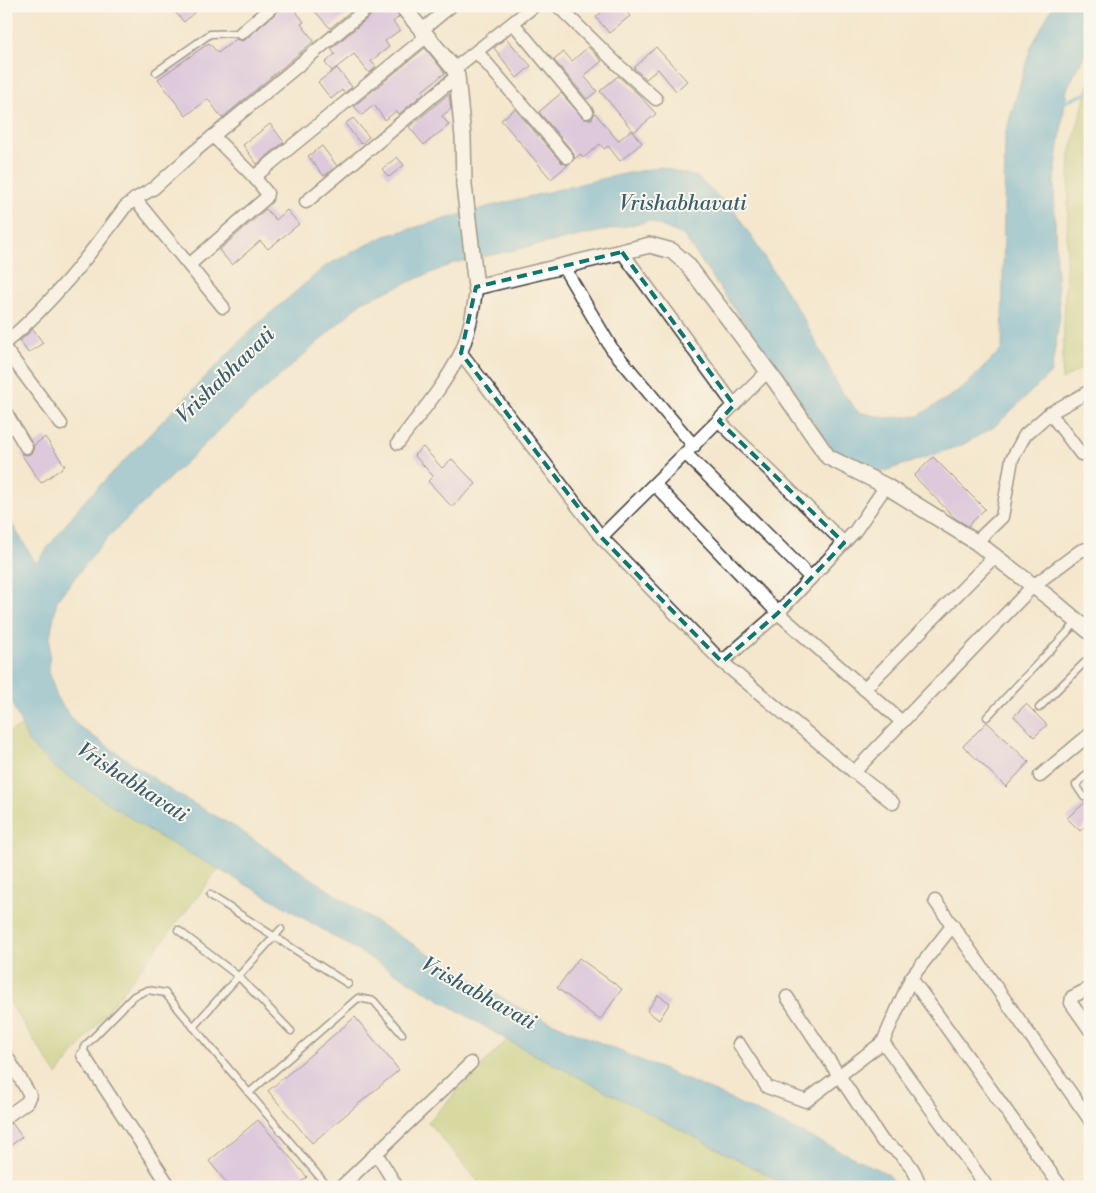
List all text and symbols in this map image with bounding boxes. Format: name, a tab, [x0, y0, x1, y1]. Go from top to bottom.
water label: Vrishabhavati	[619, 191, 747, 217]
water label: Vrishabhavati	[171, 322, 281, 429]
water label: Vrishabhavati	[72, 737, 193, 829]
water label: Vrishabhavati	[417, 952, 541, 1036]

